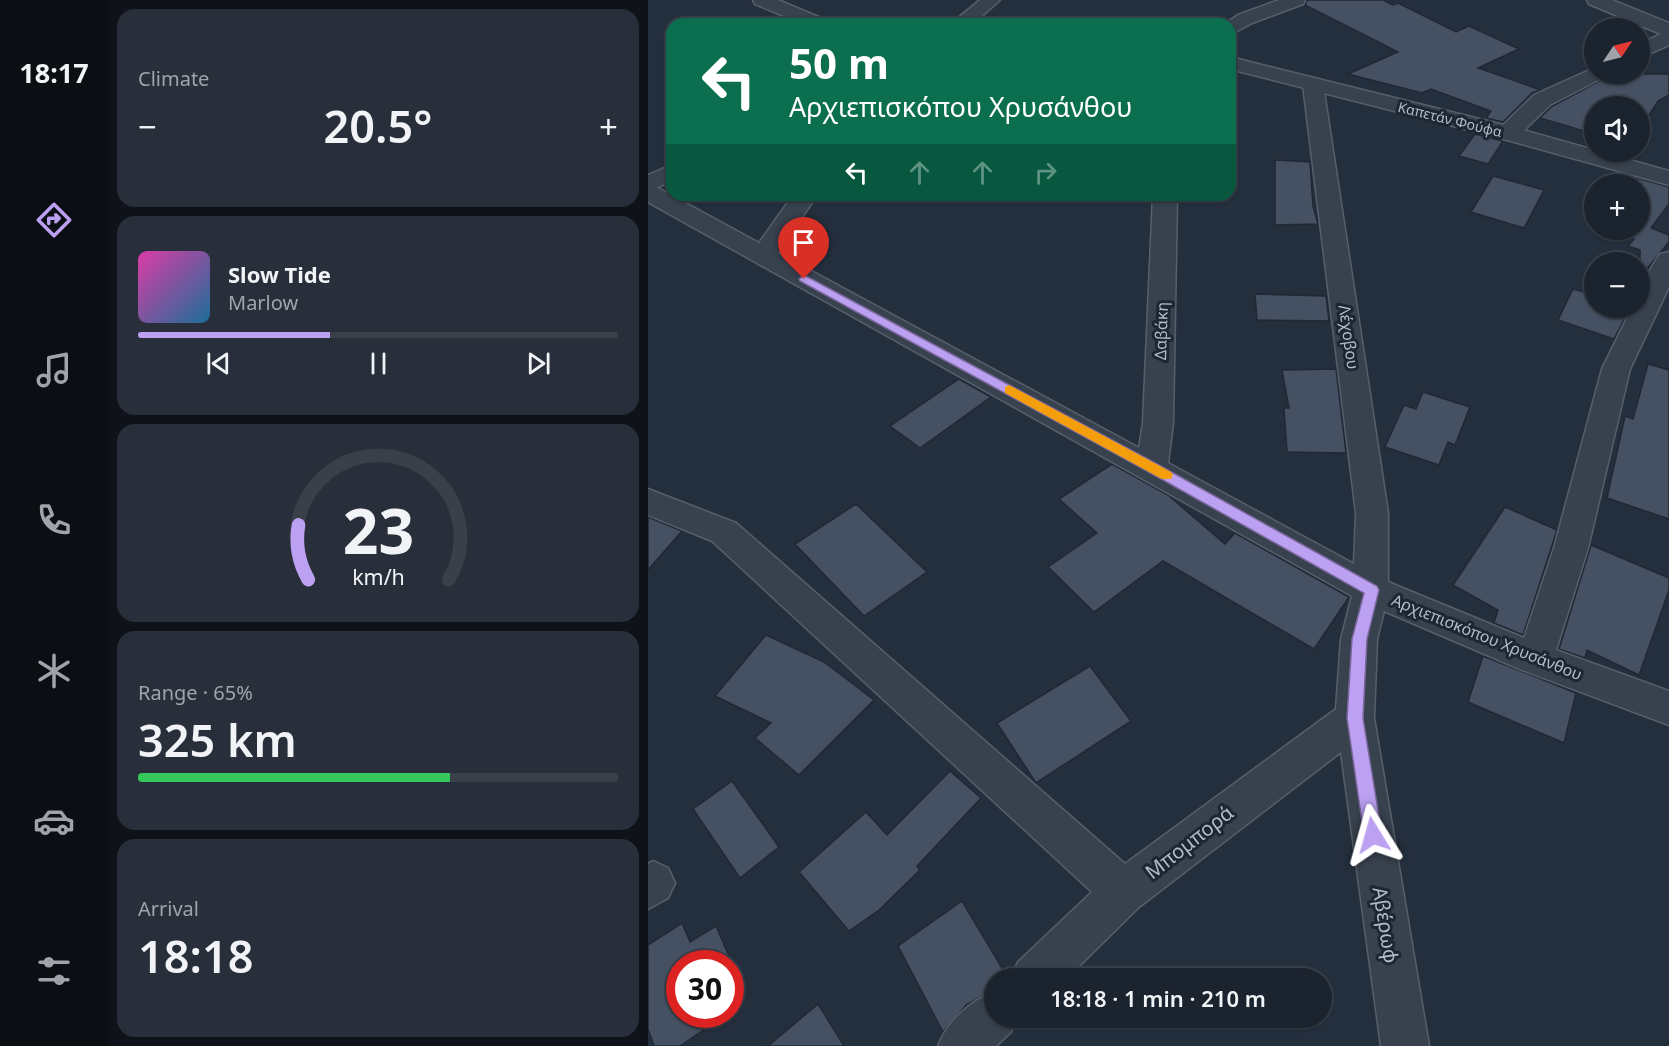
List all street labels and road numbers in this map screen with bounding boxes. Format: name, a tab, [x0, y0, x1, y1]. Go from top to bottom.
street label: Καπετάν Φούφα	[1396, 97, 1504, 141]
street label: Δαβάκη	[1149, 302, 1173, 360]
street label: Λέχοβου	[1334, 303, 1364, 371]
street label: Αρχιεπισκόπου Χρυσάνθου	[1389, 589, 1585, 685]
street label: Μπομπορά	[1139, 799, 1239, 885]
street label: Αβέρωφ	[1367, 885, 1405, 965]

